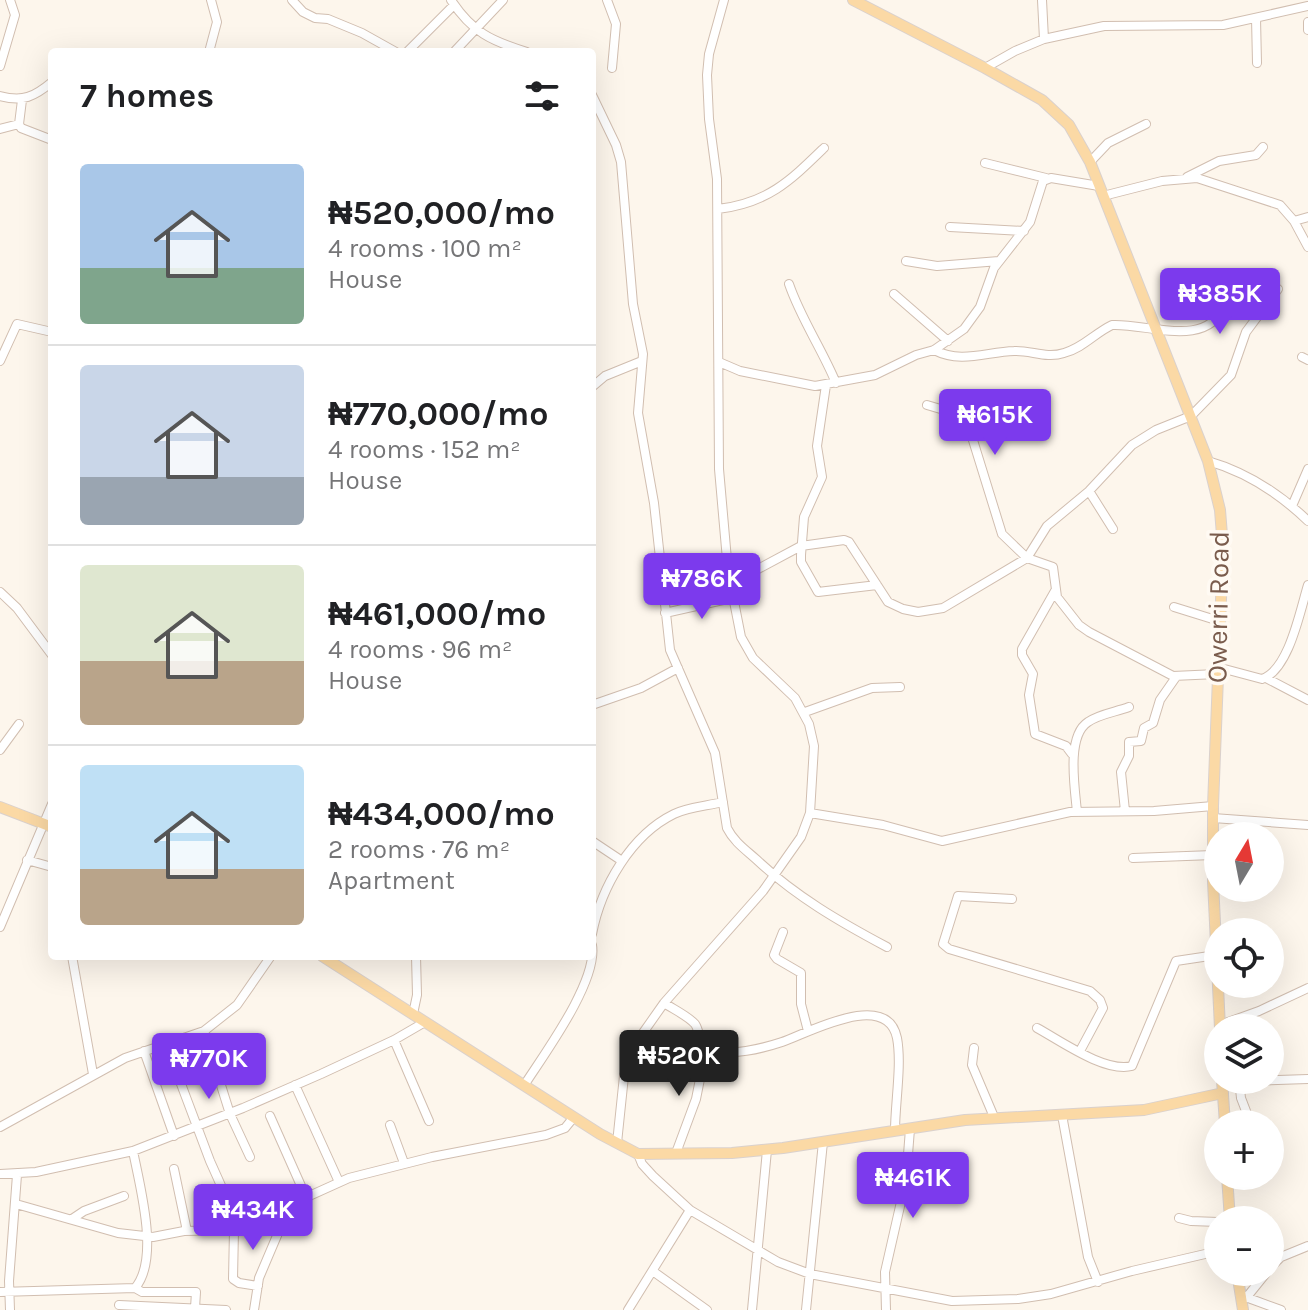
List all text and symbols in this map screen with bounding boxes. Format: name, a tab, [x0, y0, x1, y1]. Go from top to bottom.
icon: filters	[520, 74, 564, 118]
text: 7 homes	[80, 76, 214, 116]
text: ₦520,000/mo	[328, 193, 555, 233]
icon: home	[144, 196, 240, 292]
text: 4 rooms · 100 m²	[328, 233, 522, 264]
text: House	[328, 264, 402, 295]
pin: ₦385K	[1164, 268, 1276, 336]
text: ₦385K	[1178, 278, 1262, 309]
pin: ₦615K	[939, 389, 1051, 457]
text: ₦770,000/mo	[328, 394, 549, 434]
icon: home	[144, 397, 240, 493]
text: ₦615K	[957, 399, 1033, 430]
text: 4 rooms · 152 m²	[328, 434, 521, 465]
text: House	[328, 465, 402, 496]
street label: Owerri Road	[1200, 531, 1236, 683]
pin: ₦786K	[646, 553, 758, 621]
text: ₦786K	[661, 563, 743, 594]
text: ₦461,000/mo	[328, 594, 546, 634]
icon: home	[144, 597, 240, 693]
text: 4 rooms · 96 m²	[328, 634, 512, 665]
text: House	[328, 665, 402, 696]
text: ₦434,000/mo	[328, 794, 555, 834]
icon: home	[144, 797, 240, 893]
north arrow	[1204, 822, 1284, 902]
map controls	[1204, 822, 1284, 1286]
text: 2 rooms · 76 m²	[328, 834, 510, 865]
text: Apartment	[328, 865, 455, 896]
button: locate	[1204, 918, 1284, 998]
button: layers	[1204, 1014, 1284, 1094]
pin: ₦520K	[623, 1030, 735, 1098]
pin: ₦770K	[153, 1033, 265, 1101]
text: ₦520K	[637, 1040, 721, 1071]
text: ₦770K	[170, 1043, 248, 1074]
button: +	[1204, 1110, 1284, 1190]
pin: ₦461K	[857, 1152, 969, 1220]
text: ₦461K	[875, 1162, 951, 1193]
pin: ₦434K	[197, 1184, 309, 1252]
text: ₦434K	[212, 1194, 294, 1225]
button: −	[1204, 1206, 1284, 1286]

